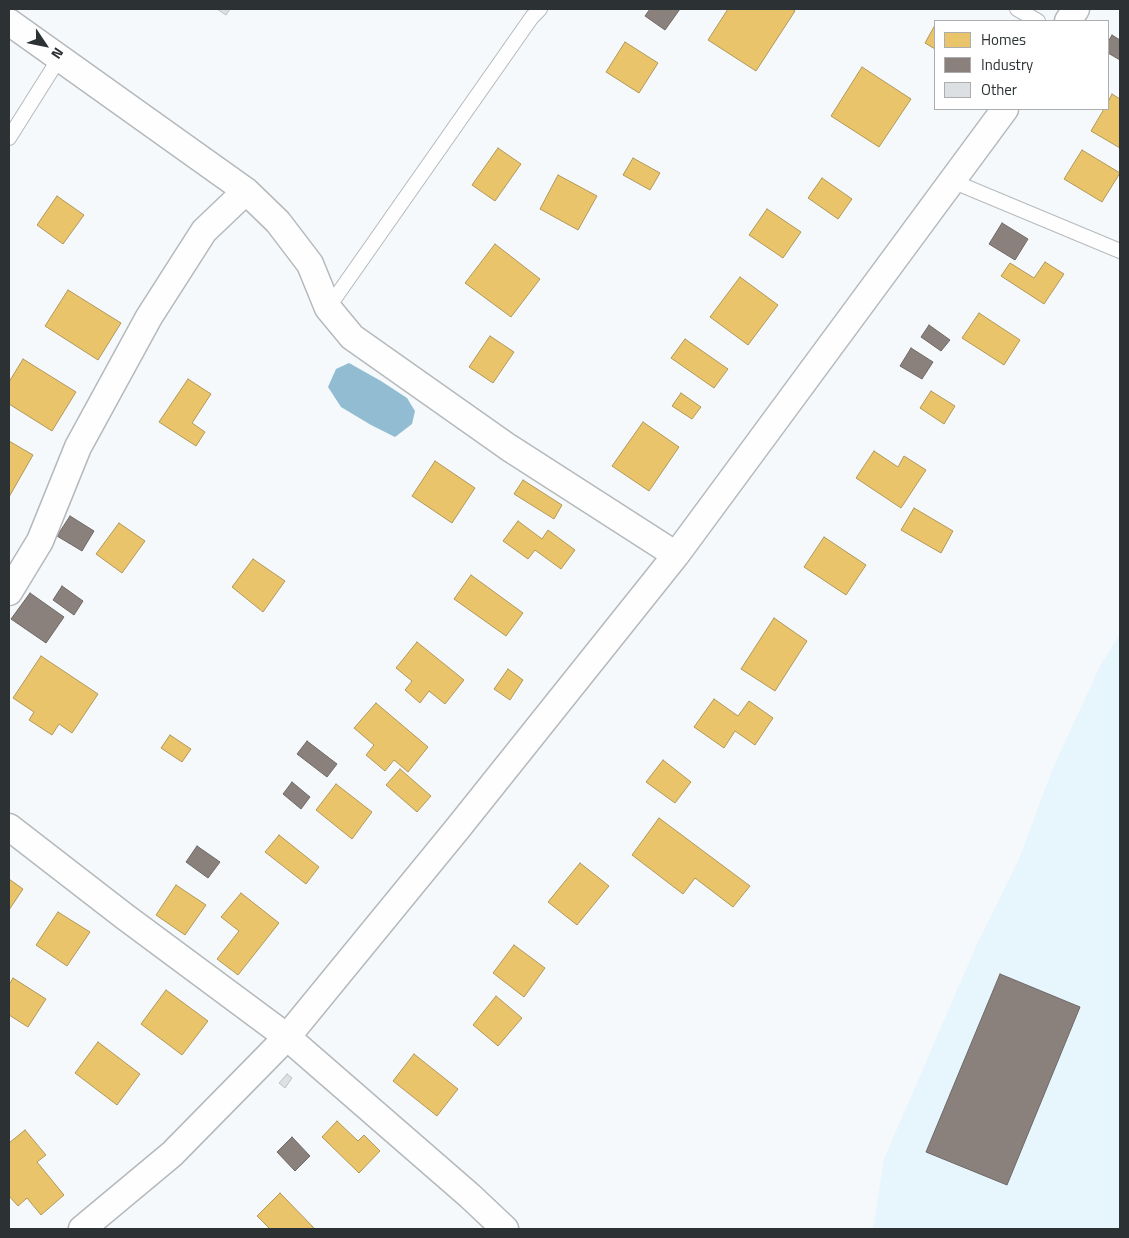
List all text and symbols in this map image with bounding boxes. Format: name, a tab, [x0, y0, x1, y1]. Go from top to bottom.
north arrow	[20, 20, 70, 70]
legend	[934, 20, 1109, 110]
text: Homes	[981, 28, 1026, 51]
text: N	[46, 44, 69, 64]
text: Industry	[981, 53, 1033, 76]
text: Other	[981, 78, 1017, 101]

